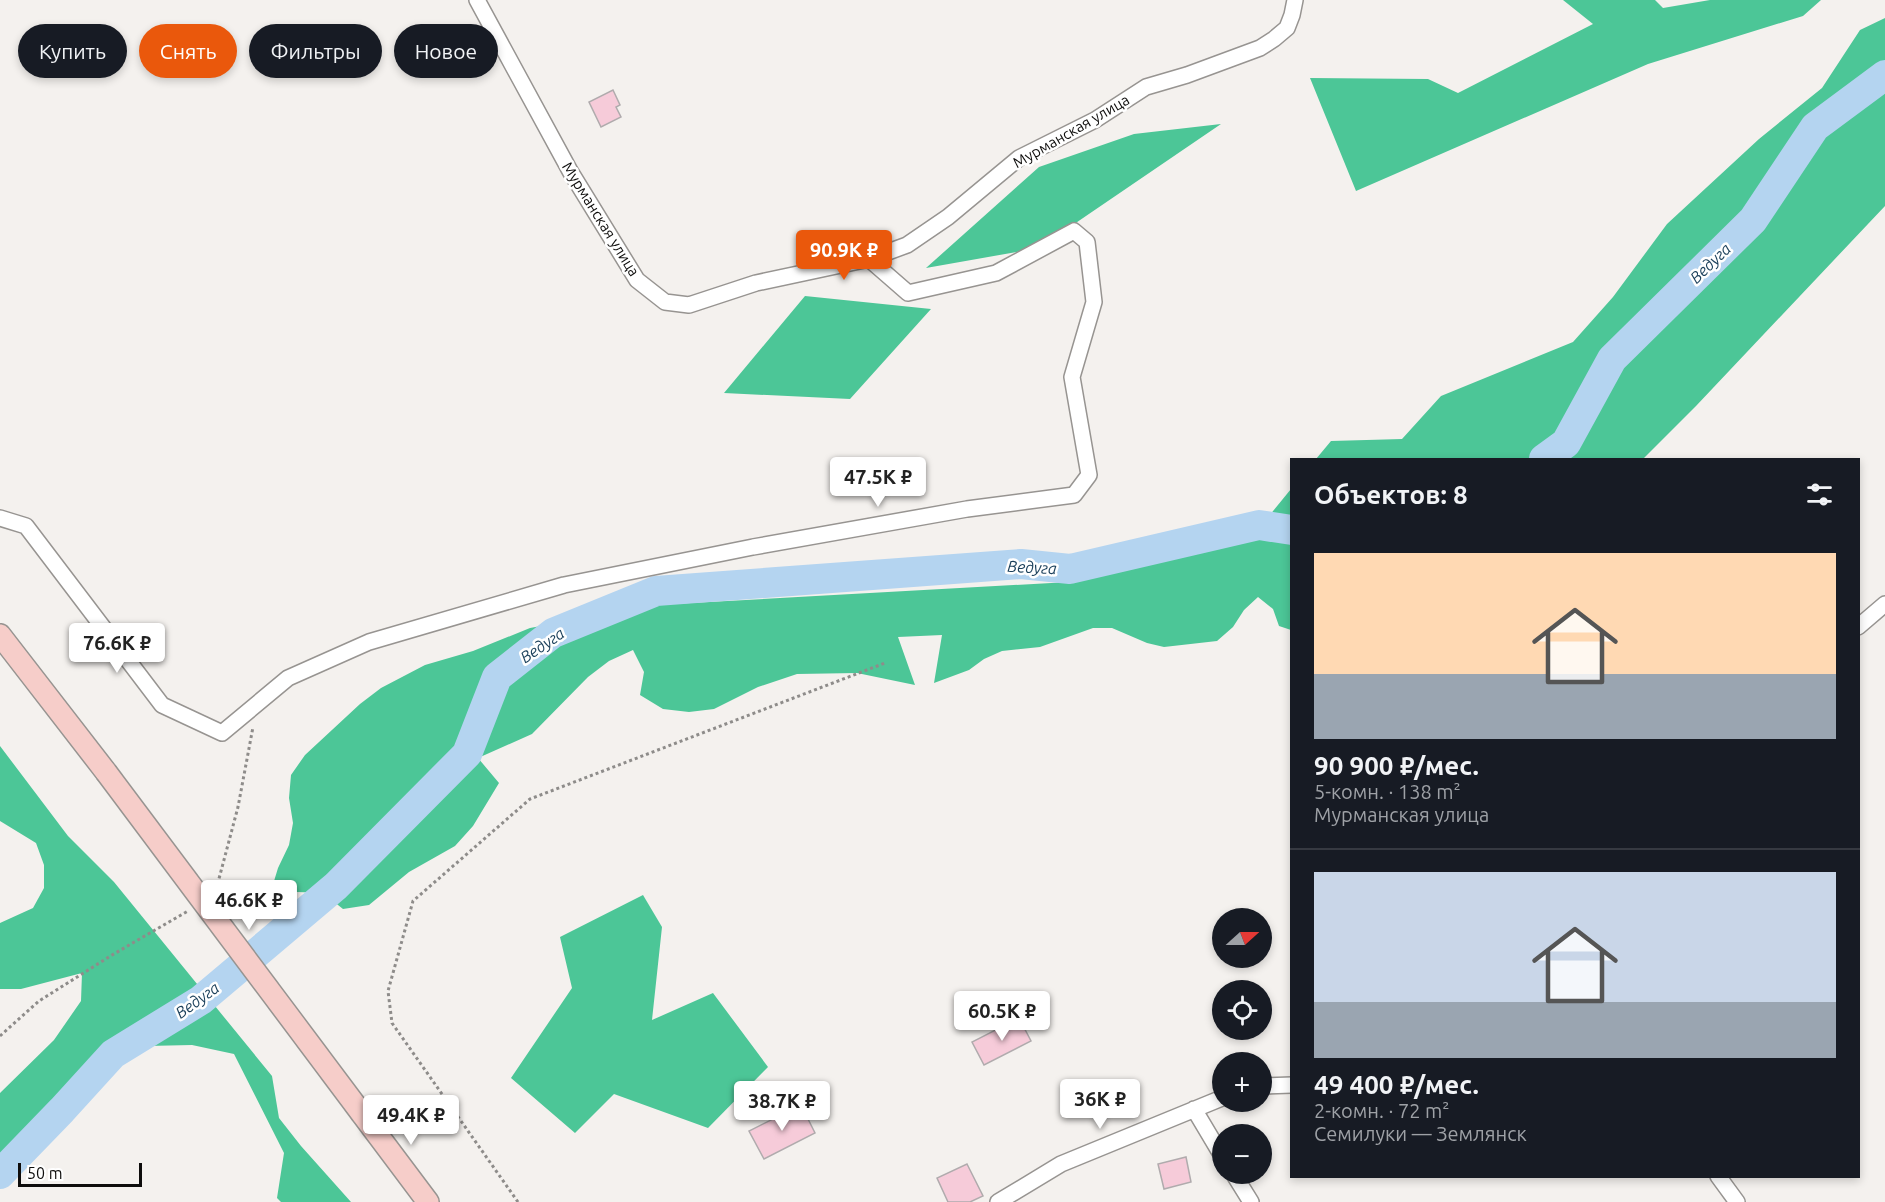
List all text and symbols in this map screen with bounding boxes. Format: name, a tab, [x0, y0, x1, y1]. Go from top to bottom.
chip: Купить	[18, 24, 127, 78]
chip: Снять	[139, 24, 237, 78]
chip: Фильтры	[249, 24, 382, 78]
chip: Новое	[394, 24, 498, 78]
street label: Мурманская улица	[1010, 91, 1132, 171]
street label: Мурманская улица	[559, 159, 643, 279]
pin: 90.9K ₽	[789, 230, 899, 281]
text: 90.9K ₽	[810, 238, 878, 261]
water label: Ведуга	[1686, 239, 1734, 287]
pin: 47.5K ₽	[823, 457, 933, 508]
text: 47.5K ₽	[844, 465, 912, 488]
icon: filters	[1803, 478, 1836, 511]
text: Объектов: 8	[1314, 480, 1468, 509]
water label: Ведуга	[1007, 557, 1057, 577]
icon: home	[1521, 592, 1629, 700]
pin: 76.6K ₽	[62, 623, 172, 674]
water label: Ведуга	[517, 624, 568, 666]
text: 76.6K ₽	[83, 631, 151, 654]
text: 90 900 ₽/мес.	[1314, 751, 1479, 780]
text: 5-комн. · 138 m²	[1314, 780, 1461, 803]
text: Мурманская улица	[1314, 803, 1489, 826]
pin: 46.6K ₽	[194, 880, 304, 931]
text: 46.6K ₽	[215, 888, 283, 911]
north arrow	[1212, 908, 1272, 968]
map controls	[1212, 908, 1272, 1184]
icon: home	[1521, 911, 1629, 1019]
water label: Ведуга	[172, 978, 223, 1022]
button: locate	[1212, 980, 1272, 1040]
pin: 60.5K ₽	[947, 991, 1057, 1042]
text: 60.5K ₽	[968, 999, 1036, 1022]
button: +	[1212, 1052, 1272, 1112]
text: 49 400 ₽/мес.	[1314, 1070, 1479, 1099]
pin: 36K ₽	[1058, 1079, 1142, 1130]
pin: 38.7K ₽	[727, 1081, 837, 1132]
text: 36K ₽	[1074, 1087, 1126, 1110]
text: 38.7K ₽	[748, 1089, 816, 1112]
pin: 49.4K ₽	[356, 1095, 466, 1146]
text: 2-комн. · 72 m²	[1314, 1099, 1449, 1122]
text: 49.4K ₽	[377, 1103, 445, 1126]
text: Семилуки — Землянск	[1314, 1122, 1527, 1145]
button: −	[1212, 1124, 1272, 1184]
scale bar	[18, 1160, 142, 1188]
text: 50 m	[27, 1164, 63, 1182]

